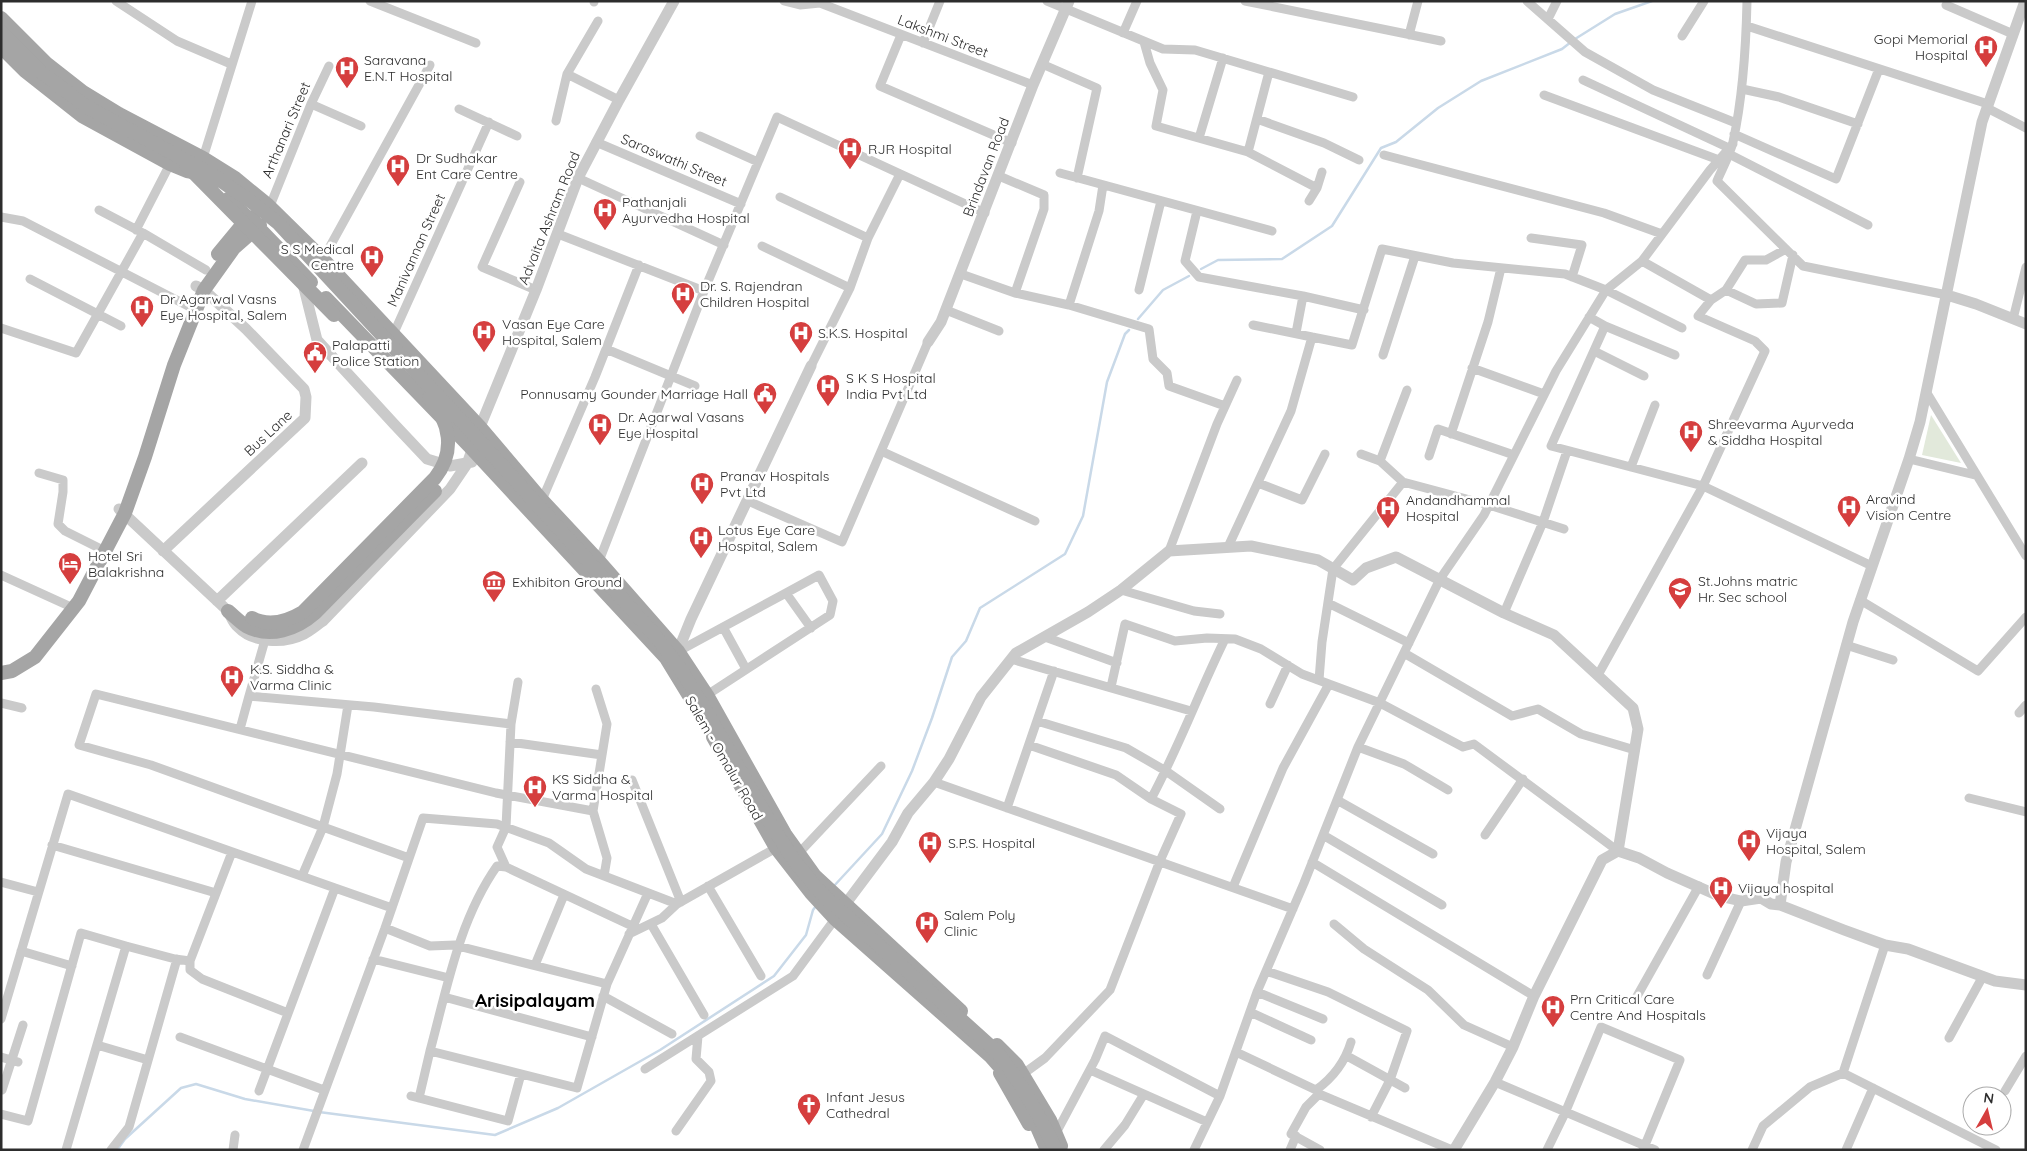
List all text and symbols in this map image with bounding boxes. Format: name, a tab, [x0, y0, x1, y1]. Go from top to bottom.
street label: Lakshmi Street	[895, 10, 991, 62]
place label: Gopi Memorial Hospital	[1874, 30, 1968, 64]
hospital icon: Gopi Memorial Hospital	[1973, 34, 1999, 68]
place label: Saravana E.N.T Hospital	[364, 51, 453, 85]
hospital icon: Saravana E.N.T Hospital	[334, 55, 360, 89]
street label: Arthanari Street	[258, 79, 314, 181]
street label: Brindavan Road	[959, 115, 1013, 219]
street label: Saraswathi Street	[618, 130, 730, 191]
hospital icon: RJR Hospital	[837, 136, 863, 170]
place label: RJR Hospital	[868, 140, 952, 158]
place label: Dr Sudhakar Ent Care Centre	[416, 149, 518, 183]
street label: Advaita Ashram Road	[514, 149, 584, 287]
hospital icon: Dr Sudhakar Ent Care Centre	[385, 153, 411, 187]
street label: Manivannan Street	[383, 190, 449, 309]
place label: Pathanjali Ayurvedha Hospital	[622, 193, 750, 227]
hospital icon: Pathanjali Ayurvedha Hospital	[592, 197, 618, 231]
place label: S S Medical Centre	[281, 240, 354, 274]
hospital icon: S S Medical Centre	[359, 244, 385, 278]
place label: Dr. S. Rajendran Children Hospital	[700, 277, 810, 311]
hospital icon: Dr. S. Rajendran Children Hospital	[670, 281, 696, 315]
place label: Dr Agarwal Vasns Eye Hospital, Salem	[160, 290, 287, 324]
hospital icon: Dr Agarwal Vasns Eye Hospital, Salem	[129, 294, 155, 328]
place label: Vasan Eye Care Hospital, Salem	[502, 315, 605, 349]
hospital icon: Vasan Eye Care Hospital, Salem	[471, 319, 497, 353]
hospital icon: S.K.S. Hospital	[788, 320, 814, 354]
place label: S.K.S. Hospital	[818, 324, 908, 342]
place label: Palapatti Police Station	[332, 336, 419, 370]
public building icon: Palapatti Police Station	[302, 340, 328, 374]
place label: S K S Hospital India Pvt Ltd	[846, 369, 936, 403]
hospital icon: S K S Hospital India Pvt Ltd	[815, 373, 841, 407]
public building icon: Ponnusamy Gounder Marriage Hall	[752, 381, 778, 415]
place label: Ponnusamy Gounder Marriage Hall	[520, 385, 748, 403]
street label: Bus Lane	[240, 406, 296, 460]
place label: Dr. Agarwal Vasans Eye Hospital	[618, 408, 744, 442]
hospital icon: Dr. Agarwal Vasans Eye Hospital	[587, 412, 613, 446]
place label: Shreevarma Ayurveda & Siddha Hospital	[1708, 415, 1854, 449]
hospital icon: Shreevarma Ayurveda & Siddha Hospital	[1678, 419, 1704, 453]
place label: Pranav Hospitals Pvt Ltd	[720, 467, 829, 501]
hospital icon: Pranav Hospitals Pvt Ltd	[689, 471, 715, 505]
place label: Aravind Vision Centre	[1866, 490, 1951, 524]
place label: Andandhammal Hospital	[1406, 491, 1510, 525]
hospital icon: Aravind Vision Centre	[1836, 494, 1862, 528]
hospital icon: Andandhammal Hospital	[1375, 495, 1401, 529]
place label: Lotus Eye Care Hospital, Salem	[718, 521, 818, 555]
hospital icon: Lotus Eye Care Hospital, Salem	[688, 525, 714, 559]
place label: Hotel Sri Balakrishna	[88, 547, 164, 581]
hotel icon: Hotel Sri Balakrishna	[57, 551, 83, 585]
museum icon: Exhibiton Ground	[481, 569, 507, 603]
place label: St.Johns matric Hr. Sec school	[1698, 572, 1798, 606]
place label: Exhibiton Ground	[512, 573, 622, 591]
school or university icon: St.Johns matric Hr. Sec school	[1667, 576, 1693, 610]
place label: K.S. Siddha & Varma Clinic	[250, 660, 334, 694]
hospital icon: K.S. Siddha & Varma Clinic	[219, 664, 245, 698]
street label: Salem - Omalur Road	[681, 693, 767, 823]
place label: KS Siddha & Varma Hospital	[552, 770, 653, 804]
hospital icon: KS Siddha & Varma Hospital	[522, 774, 548, 808]
place label: Vijaya Hospital, Salem	[1766, 824, 1866, 858]
hospital icon: Vijaya Hospital, Salem	[1736, 828, 1762, 862]
hospital icon: S.P.S. Hospital	[917, 830, 943, 864]
place label: S.P.S. Hospital	[948, 834, 1035, 852]
hospital icon: Vijaya hospital	[1708, 875, 1734, 909]
place label: Vijaya hospital	[1738, 879, 1834, 897]
place label: Salem Poly Clinic	[944, 906, 1016, 940]
hospital icon: Salem Poly Clinic	[914, 910, 940, 944]
district label: Arisipalayam	[475, 988, 595, 1012]
place label: Prn Critical Care Centre And Hospitals	[1570, 990, 1706, 1024]
hospital icon: Prn Critical Care Centre And Hospitals	[1540, 994, 1566, 1028]
north arrow	[1962, 1086, 2012, 1136]
place label: Infant Jesus Cathedral	[826, 1088, 905, 1122]
text: N	[1982, 1088, 1995, 1108]
church icon: Infant Jesus Cathedral	[796, 1092, 822, 1126]

